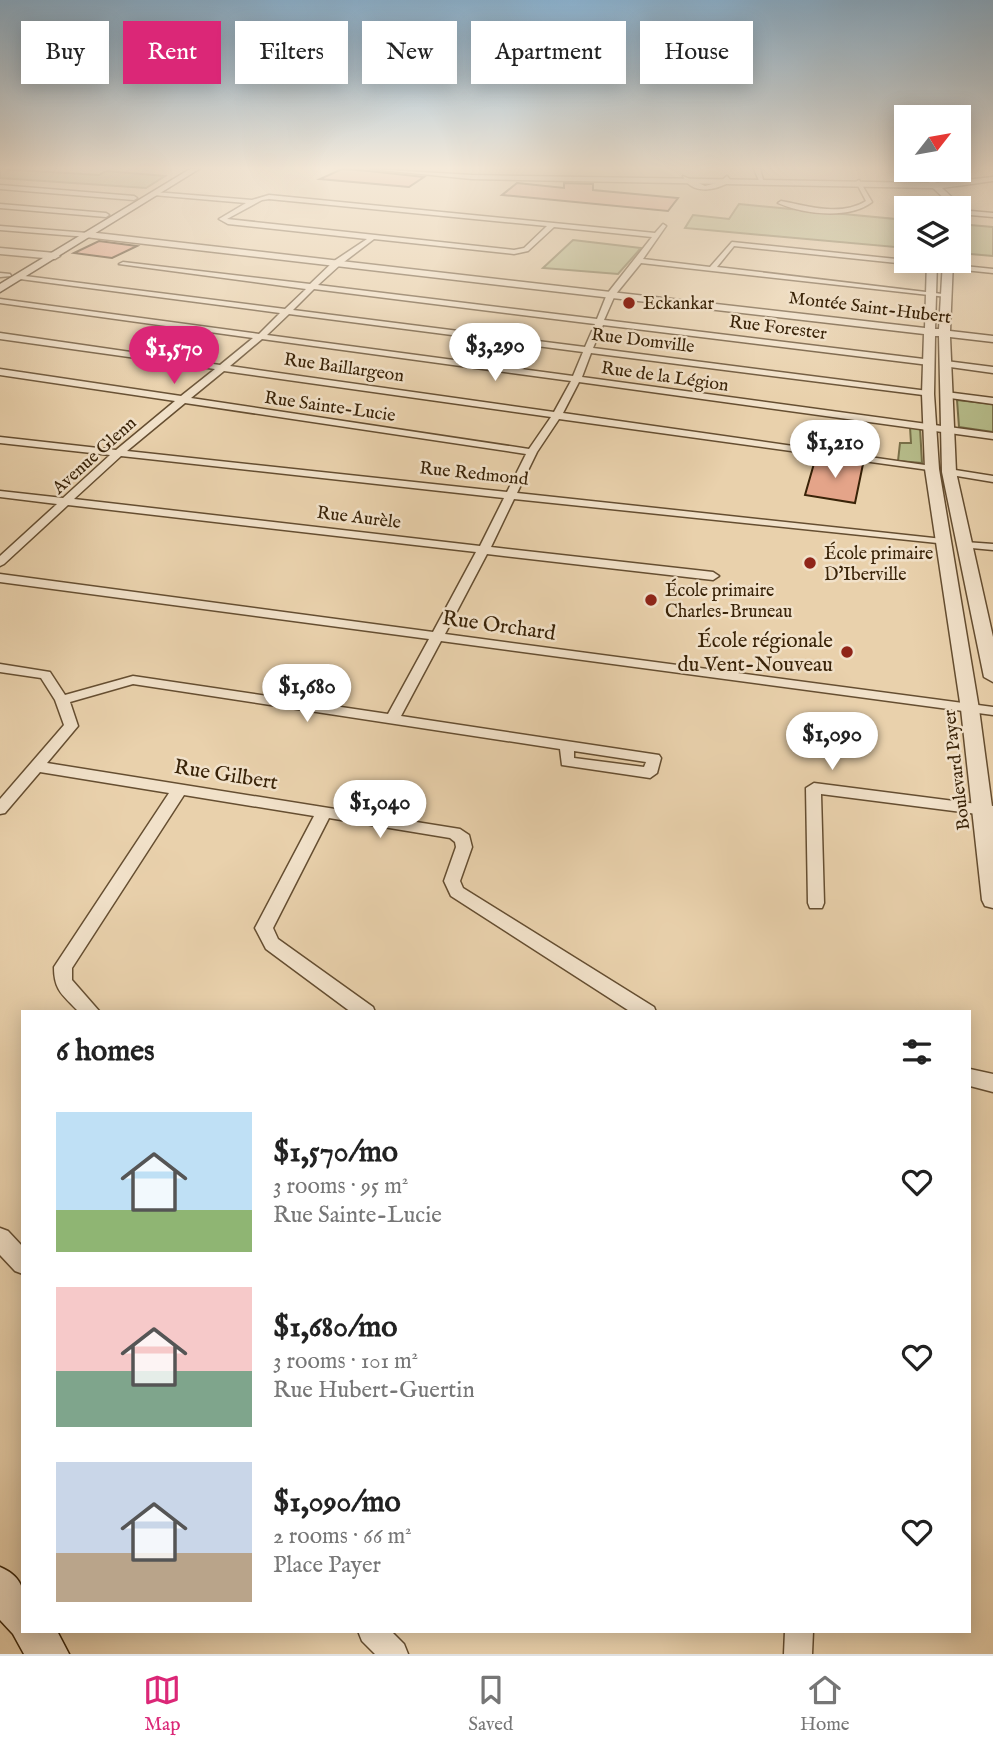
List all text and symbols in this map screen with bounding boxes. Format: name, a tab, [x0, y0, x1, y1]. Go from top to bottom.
chip: Buy	[21, 21, 109, 84]
chip: Rent	[123, 21, 221, 84]
chip: Filters	[235, 21, 348, 84]
chip: New	[362, 21, 457, 84]
chip: Apartment	[471, 21, 626, 84]
chip: House	[640, 21, 753, 84]
north arrow	[894, 105, 971, 182]
map controls	[894, 105, 971, 273]
button: layers	[894, 196, 971, 273]
street label: Montée Saint-Hubert	[787, 287, 952, 330]
place label: Eckankar	[643, 293, 715, 316]
marker: Eckankar	[621, 295, 637, 311]
street label: Rue Forester	[728, 311, 828, 346]
pin: $3,290	[438, 324, 552, 383]
street label: Rue Domville	[590, 324, 696, 359]
pin: $1,570	[117, 326, 231, 386]
text: $3,290	[465, 331, 525, 360]
text: $1,570	[145, 334, 203, 363]
street label: Rue Baillargeon	[282, 349, 406, 388]
street label: Rue de la Légion	[600, 357, 730, 398]
street label: Rue Sainte-Lucie	[263, 387, 397, 428]
street label: Avenue Glenn	[47, 412, 142, 501]
pin: $1,210	[778, 420, 892, 480]
text: $1,210	[806, 428, 864, 457]
street label: Rue Redmond	[418, 457, 530, 492]
street label: Rue Aurèle	[315, 502, 402, 535]
place label: École primaire D'Iberville	[824, 541, 933, 587]
marker: École primaire D'Iberville	[802, 555, 818, 571]
place label: École primaire Charles-Bruneau	[665, 578, 792, 624]
marker: École primaire Charles-Bruneau	[643, 592, 659, 608]
street label: Rue Orchard	[440, 605, 558, 648]
place label: École régionale du Vent-Nouveau	[677, 627, 833, 679]
marker: École régionale du Vent-Nouveau	[839, 644, 855, 660]
pin: $1,680	[250, 664, 364, 724]
text: $1,680	[278, 672, 336, 701]
street label: Boulevard Payer	[939, 708, 976, 831]
pin: $1,090	[775, 712, 889, 772]
text: $1,090	[802, 720, 862, 749]
street label: Rue Gilbert	[172, 754, 280, 797]
pin: $1,040	[323, 780, 437, 840]
text: $1,040	[349, 788, 411, 817]
text: 6 homes	[56, 1033, 155, 1071]
icon: filters	[898, 1033, 936, 1071]
text: $1,570/mo	[273, 1134, 398, 1172]
icon: home	[112, 1140, 196, 1224]
icon: heart	[898, 1163, 936, 1201]
text: 3 rooms · 95 m²	[273, 1172, 408, 1201]
text: Rue Sainte-Lucie	[273, 1201, 442, 1230]
text: $1,680/mo	[273, 1309, 397, 1347]
icon: home	[112, 1315, 196, 1399]
icon: heart	[898, 1338, 936, 1376]
text: 3 rooms · 101 m²	[273, 1347, 418, 1376]
text: Rue Hubert-Guertin	[273, 1376, 475, 1405]
text: $1,090/mo	[273, 1484, 401, 1522]
icon: home	[112, 1490, 196, 1574]
icon: heart	[898, 1513, 936, 1551]
text: 2 rooms · 66 m²	[273, 1522, 412, 1551]
text: Place Payer	[273, 1551, 381, 1580]
tab: Map	[143, 1671, 181, 1737]
tab: Saved	[468, 1671, 513, 1737]
tab: Home	[800, 1671, 850, 1737]

